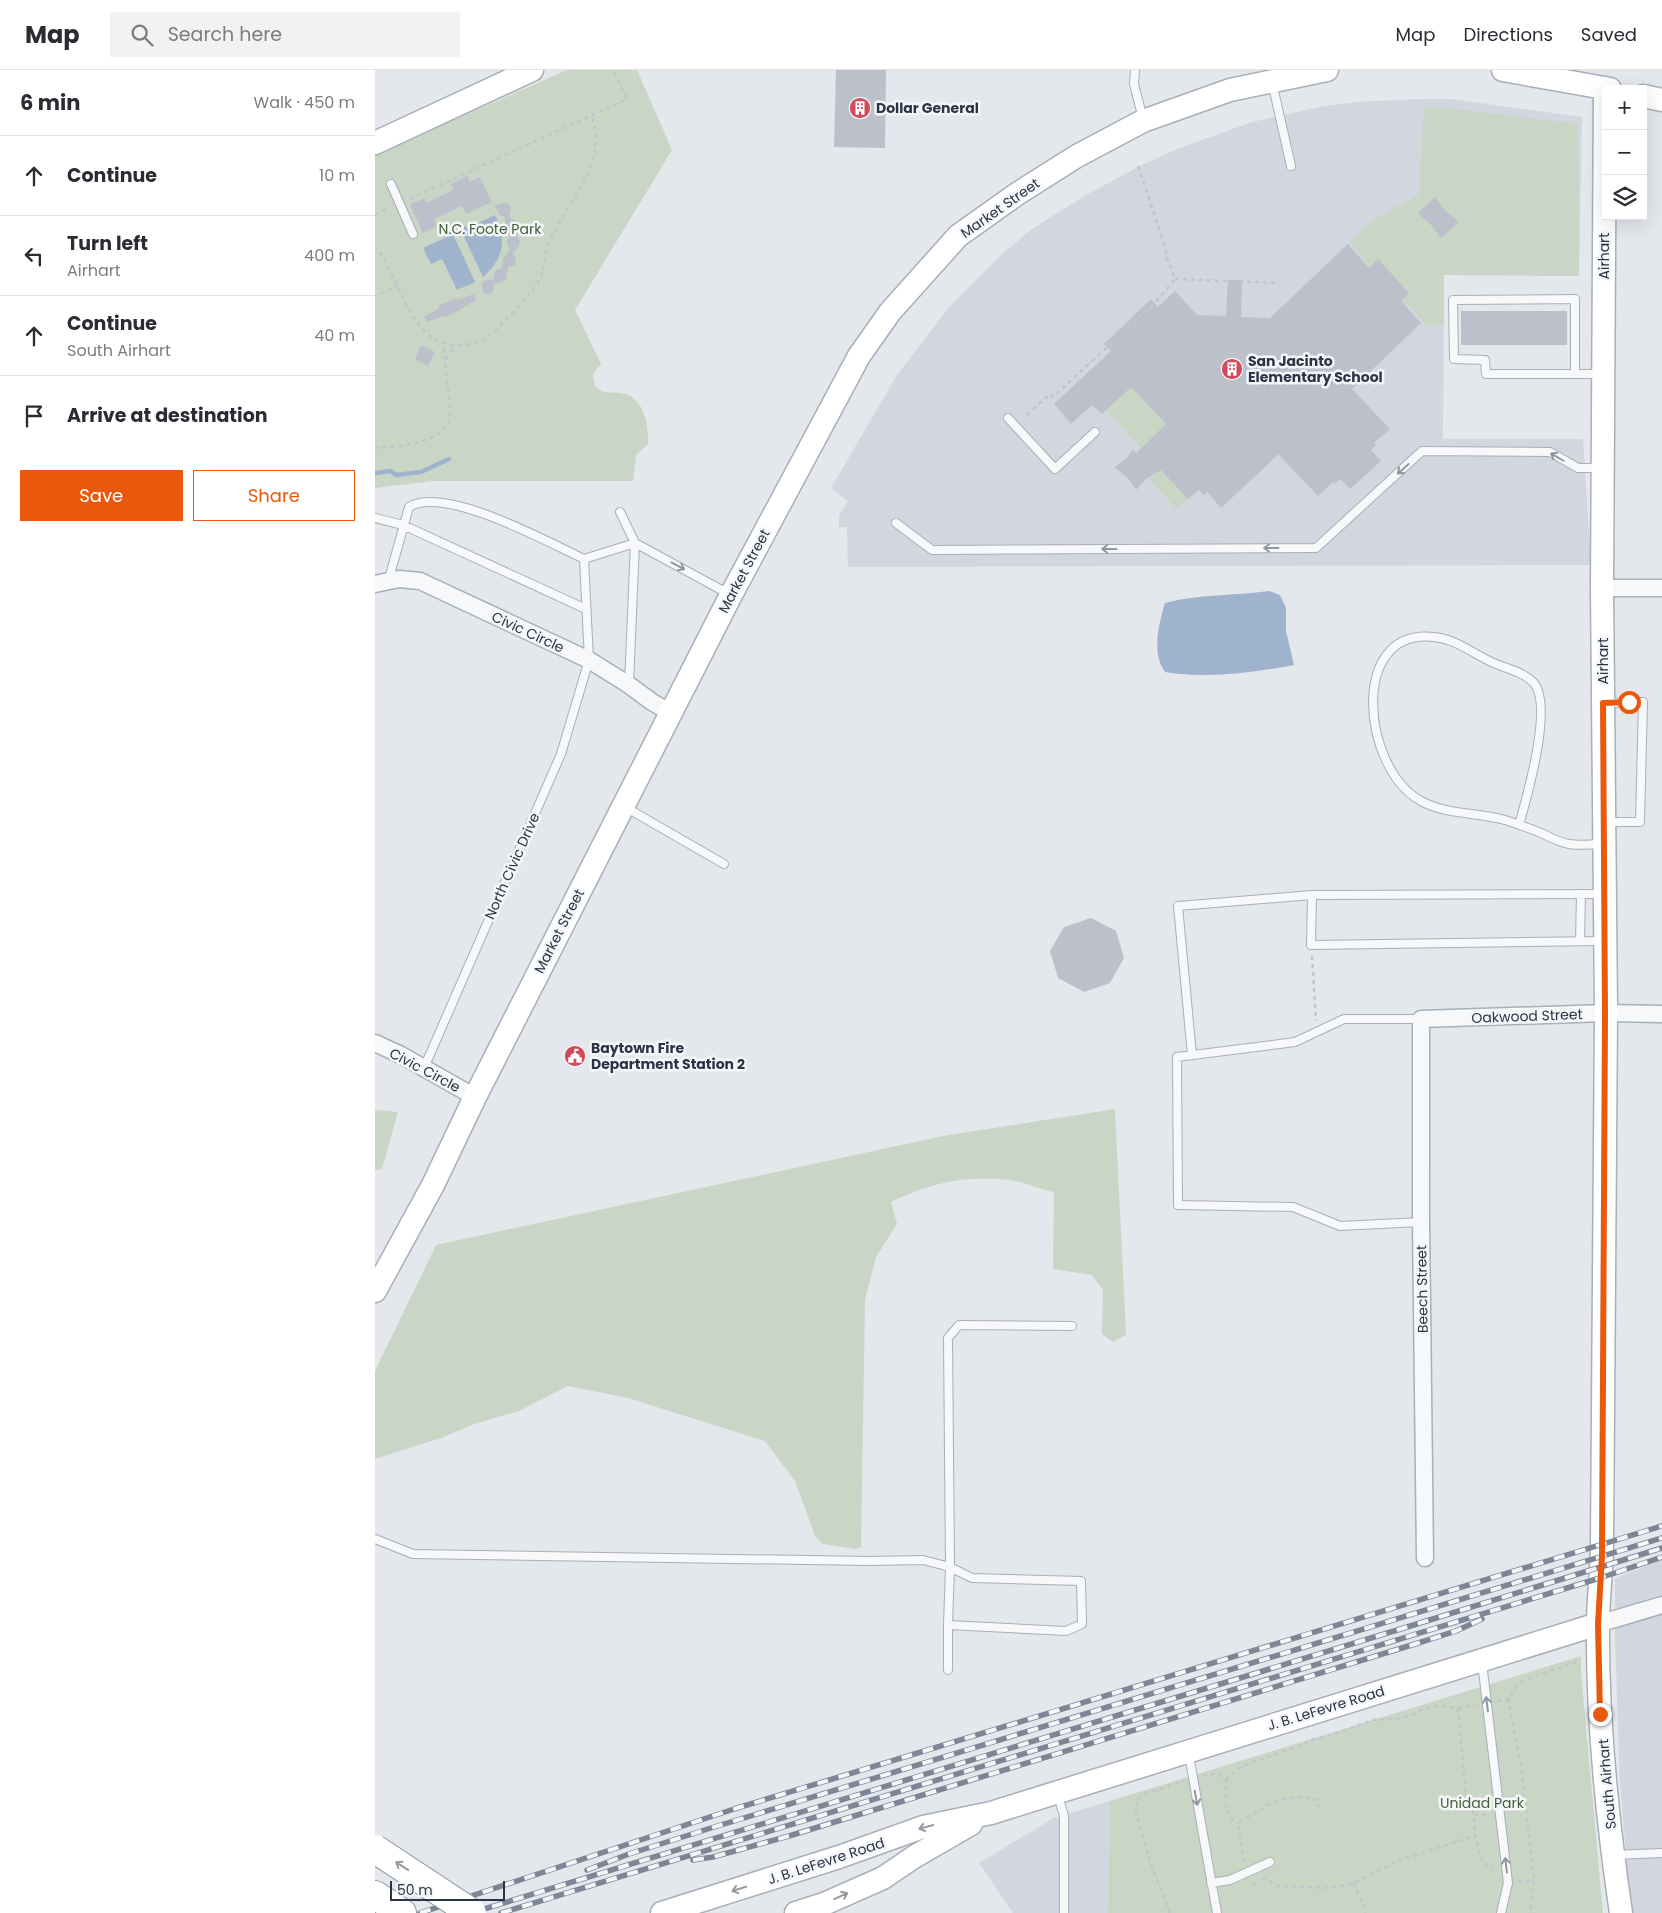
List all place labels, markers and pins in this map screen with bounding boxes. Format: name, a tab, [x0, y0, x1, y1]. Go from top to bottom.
building icon: Dollar General	[848, 96, 872, 120]
place label: Dollar General	[876, 98, 979, 118]
place label: San Jacinto Elementary School	[1248, 351, 1383, 387]
building icon: San Jacinto Elementary School	[1220, 357, 1244, 381]
place label: Baytown Fire Department Station 2	[591, 1038, 745, 1074]
public building icon: Baytown Fire Department Station 2	[563, 1044, 587, 1068]

